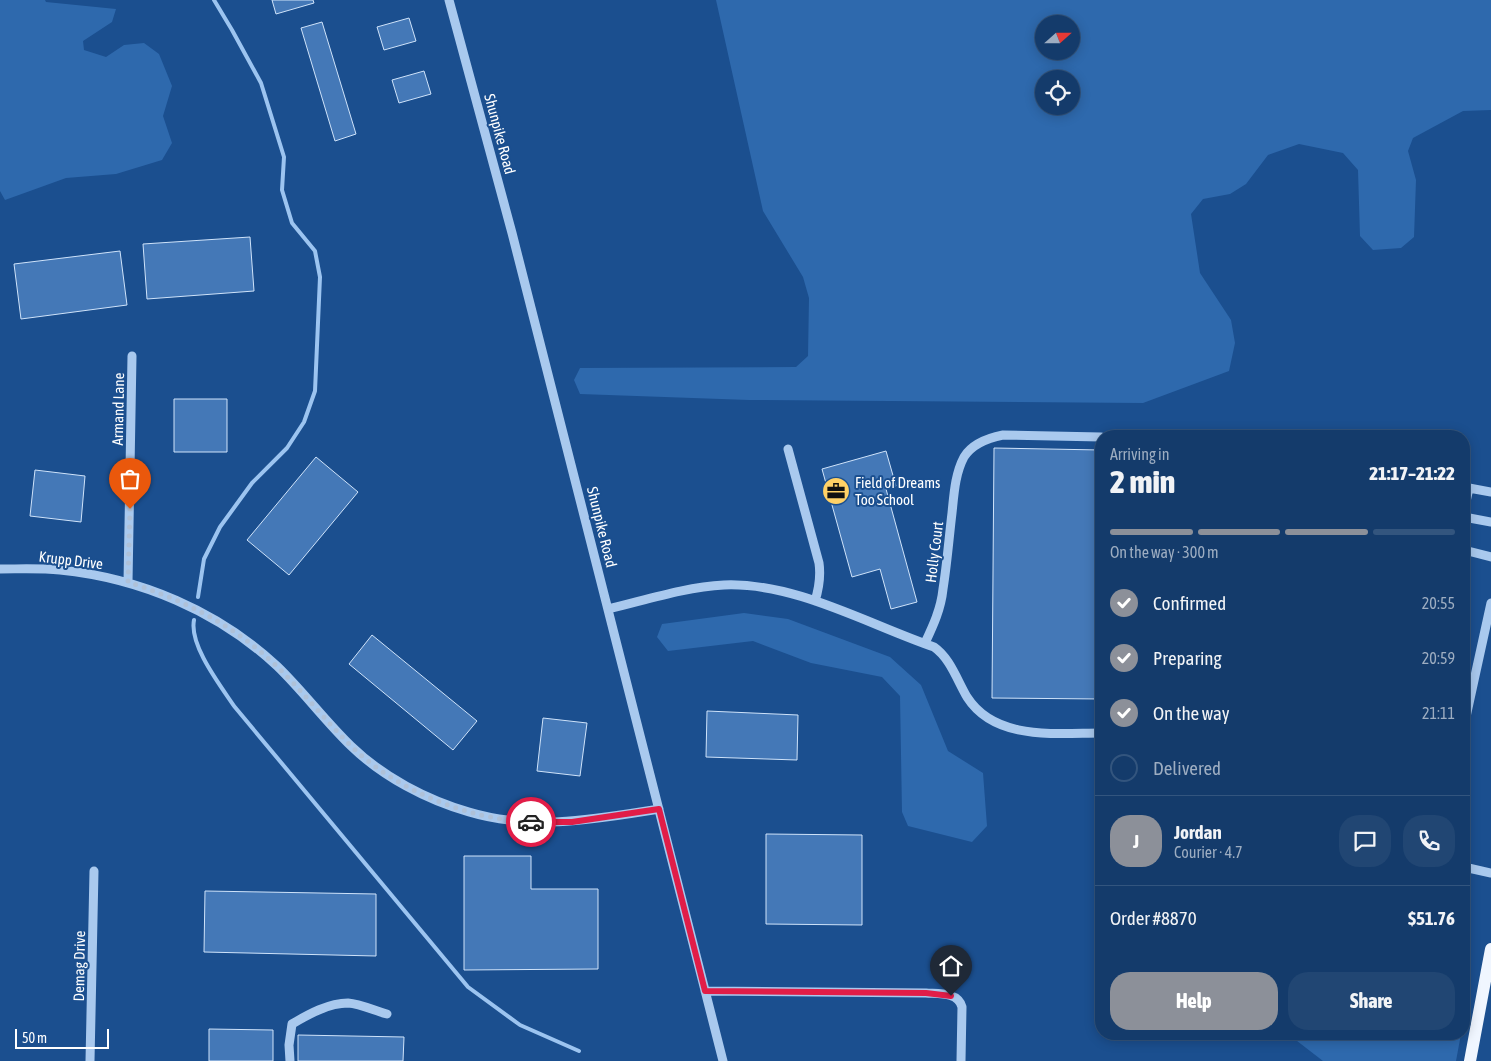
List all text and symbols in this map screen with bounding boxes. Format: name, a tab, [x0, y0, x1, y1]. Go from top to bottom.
north arrow	[1035, 15, 1080, 60]
map controls	[1035, 15, 1080, 115]
button: locate	[1035, 70, 1080, 115]
street label: Shunpike Road	[481, 92, 519, 176]
street label: Armand Lane	[109, 372, 127, 446]
text: Arriving in	[1110, 445, 1170, 463]
pin	[109, 458, 151, 509]
text: 21:17–21:22	[1369, 462, 1455, 484]
text: 2 min	[1110, 463, 1175, 500]
icon: bag	[116, 465, 144, 493]
place label: Field of Dreams Too School	[855, 474, 940, 508]
office icon: Field of Dreams Too School	[821, 476, 851, 506]
street label: Shunpike Road	[584, 485, 620, 569]
street label: Holly Court	[922, 520, 946, 584]
text: On the way · 300 m	[1110, 543, 1219, 561]
street label: Krupp Drive	[38, 548, 104, 572]
icon: check	[1110, 589, 1138, 617]
text: Confirmed	[1153, 592, 1226, 614]
text: 20:55	[1422, 594, 1455, 612]
icon: check	[1110, 644, 1138, 672]
text: Preparing	[1153, 647, 1222, 669]
text: 20:59	[1422, 649, 1455, 667]
icon: check	[1110, 699, 1138, 727]
text: On the way	[1153, 702, 1230, 724]
text: 21:11	[1422, 704, 1455, 722]
text: Delivered	[1153, 757, 1221, 779]
courier	[506, 797, 556, 847]
icon: car	[517, 808, 545, 836]
button: chat	[1339, 815, 1391, 867]
button: phone	[1403, 815, 1455, 867]
text: Jordan	[1174, 821, 1222, 843]
text: J	[1133, 830, 1139, 852]
text: Courier · 4.7	[1174, 843, 1243, 861]
text: Order #8870	[1110, 907, 1197, 929]
text: $51.76	[1408, 907, 1455, 929]
street label: Demag Drive	[70, 930, 88, 1001]
pin	[930, 945, 972, 996]
icon: home	[937, 952, 965, 980]
button: Help	[1110, 972, 1278, 1030]
button: Share	[1288, 972, 1455, 1030]
scale bar	[15, 1026, 109, 1049]
text: 50 m	[22, 1030, 47, 1046]

